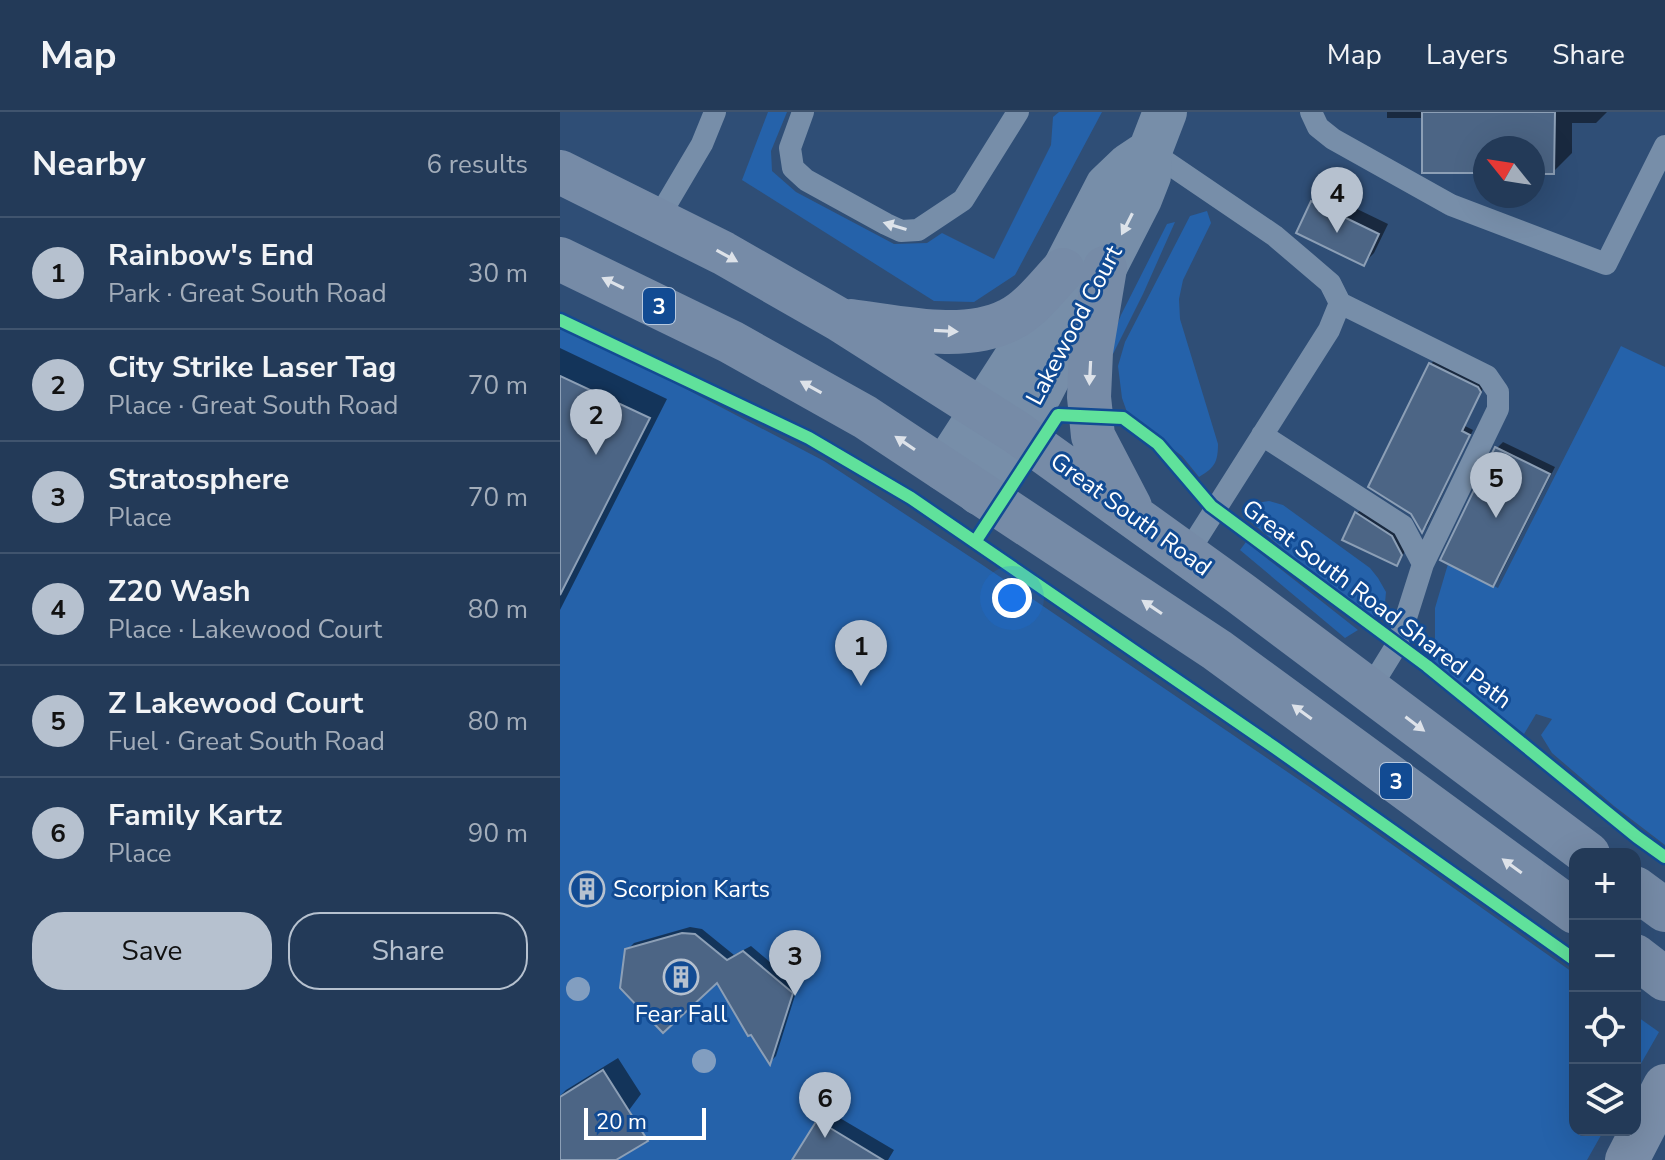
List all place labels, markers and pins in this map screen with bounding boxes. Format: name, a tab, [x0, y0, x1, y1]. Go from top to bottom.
pin: 4	[1311, 167, 1363, 233]
pin: 2	[570, 389, 622, 455]
pin: 5	[1470, 452, 1522, 518]
pin: 1	[835, 620, 887, 686]
building icon: Scorpion Karts	[568, 870, 606, 908]
place label: Scorpion Karts	[613, 873, 770, 905]
pin: 3	[769, 930, 821, 996]
building icon: Fear Fall	[662, 958, 700, 996]
place label: Fear Fall	[635, 998, 727, 1030]
pin: 6	[799, 1072, 851, 1138]

